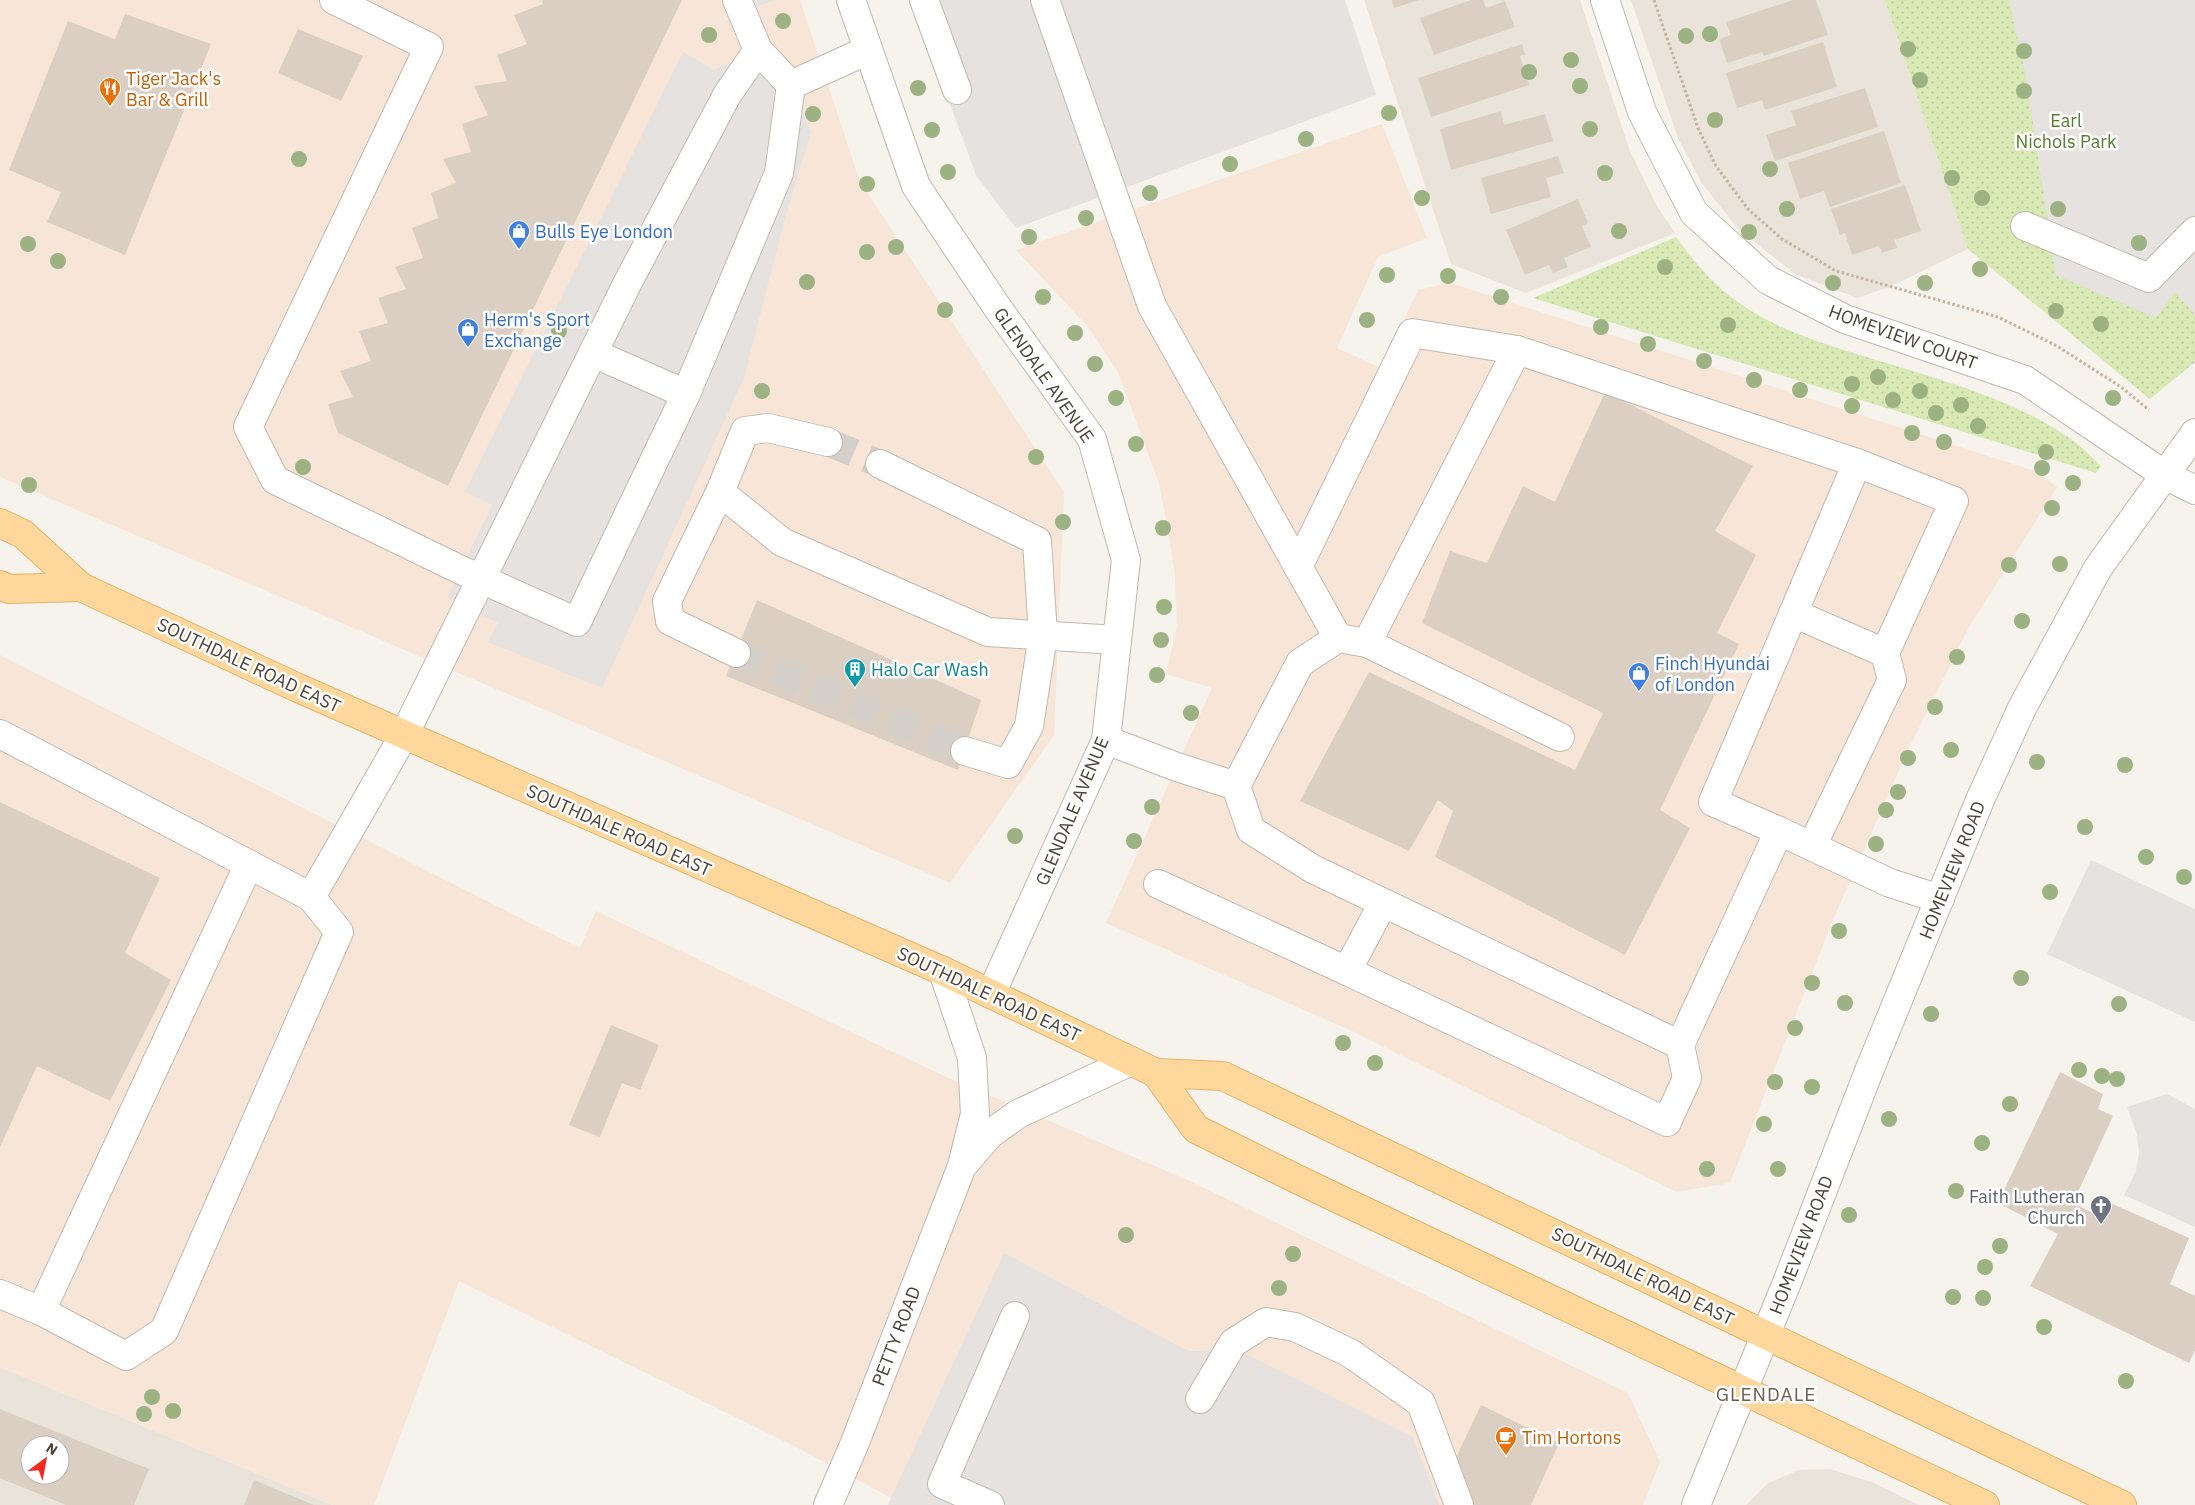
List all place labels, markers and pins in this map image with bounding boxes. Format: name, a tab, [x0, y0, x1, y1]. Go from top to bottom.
place label: Tiger Jack's Bar & Grill	[126, 67, 221, 111]
restaurant icon: Tiger Jack's Bar & Grill	[98, 76, 122, 107]
shop icon: Bulls Eye London	[507, 219, 531, 250]
place label: Bulls Eye London	[535, 220, 673, 243]
place label: Herm's Sport Exchange	[484, 308, 590, 352]
shop icon: Herm's Sport Exchange	[456, 317, 480, 348]
place label: Finch Hyundai of London	[1655, 652, 1770, 696]
building icon: Halo Car Wash	[843, 657, 867, 688]
place label: Halo Car Wash	[871, 658, 989, 681]
shop icon: Finch Hyundai of London	[1627, 661, 1651, 692]
place label: Faith Lutheran Church	[1969, 1185, 2085, 1229]
church icon: Faith Lutheran Church	[2089, 1194, 2113, 1225]
cafe icon: Tim Hortons	[1494, 1425, 1518, 1456]
place label: Tim Hortons	[1522, 1426, 1622, 1449]

